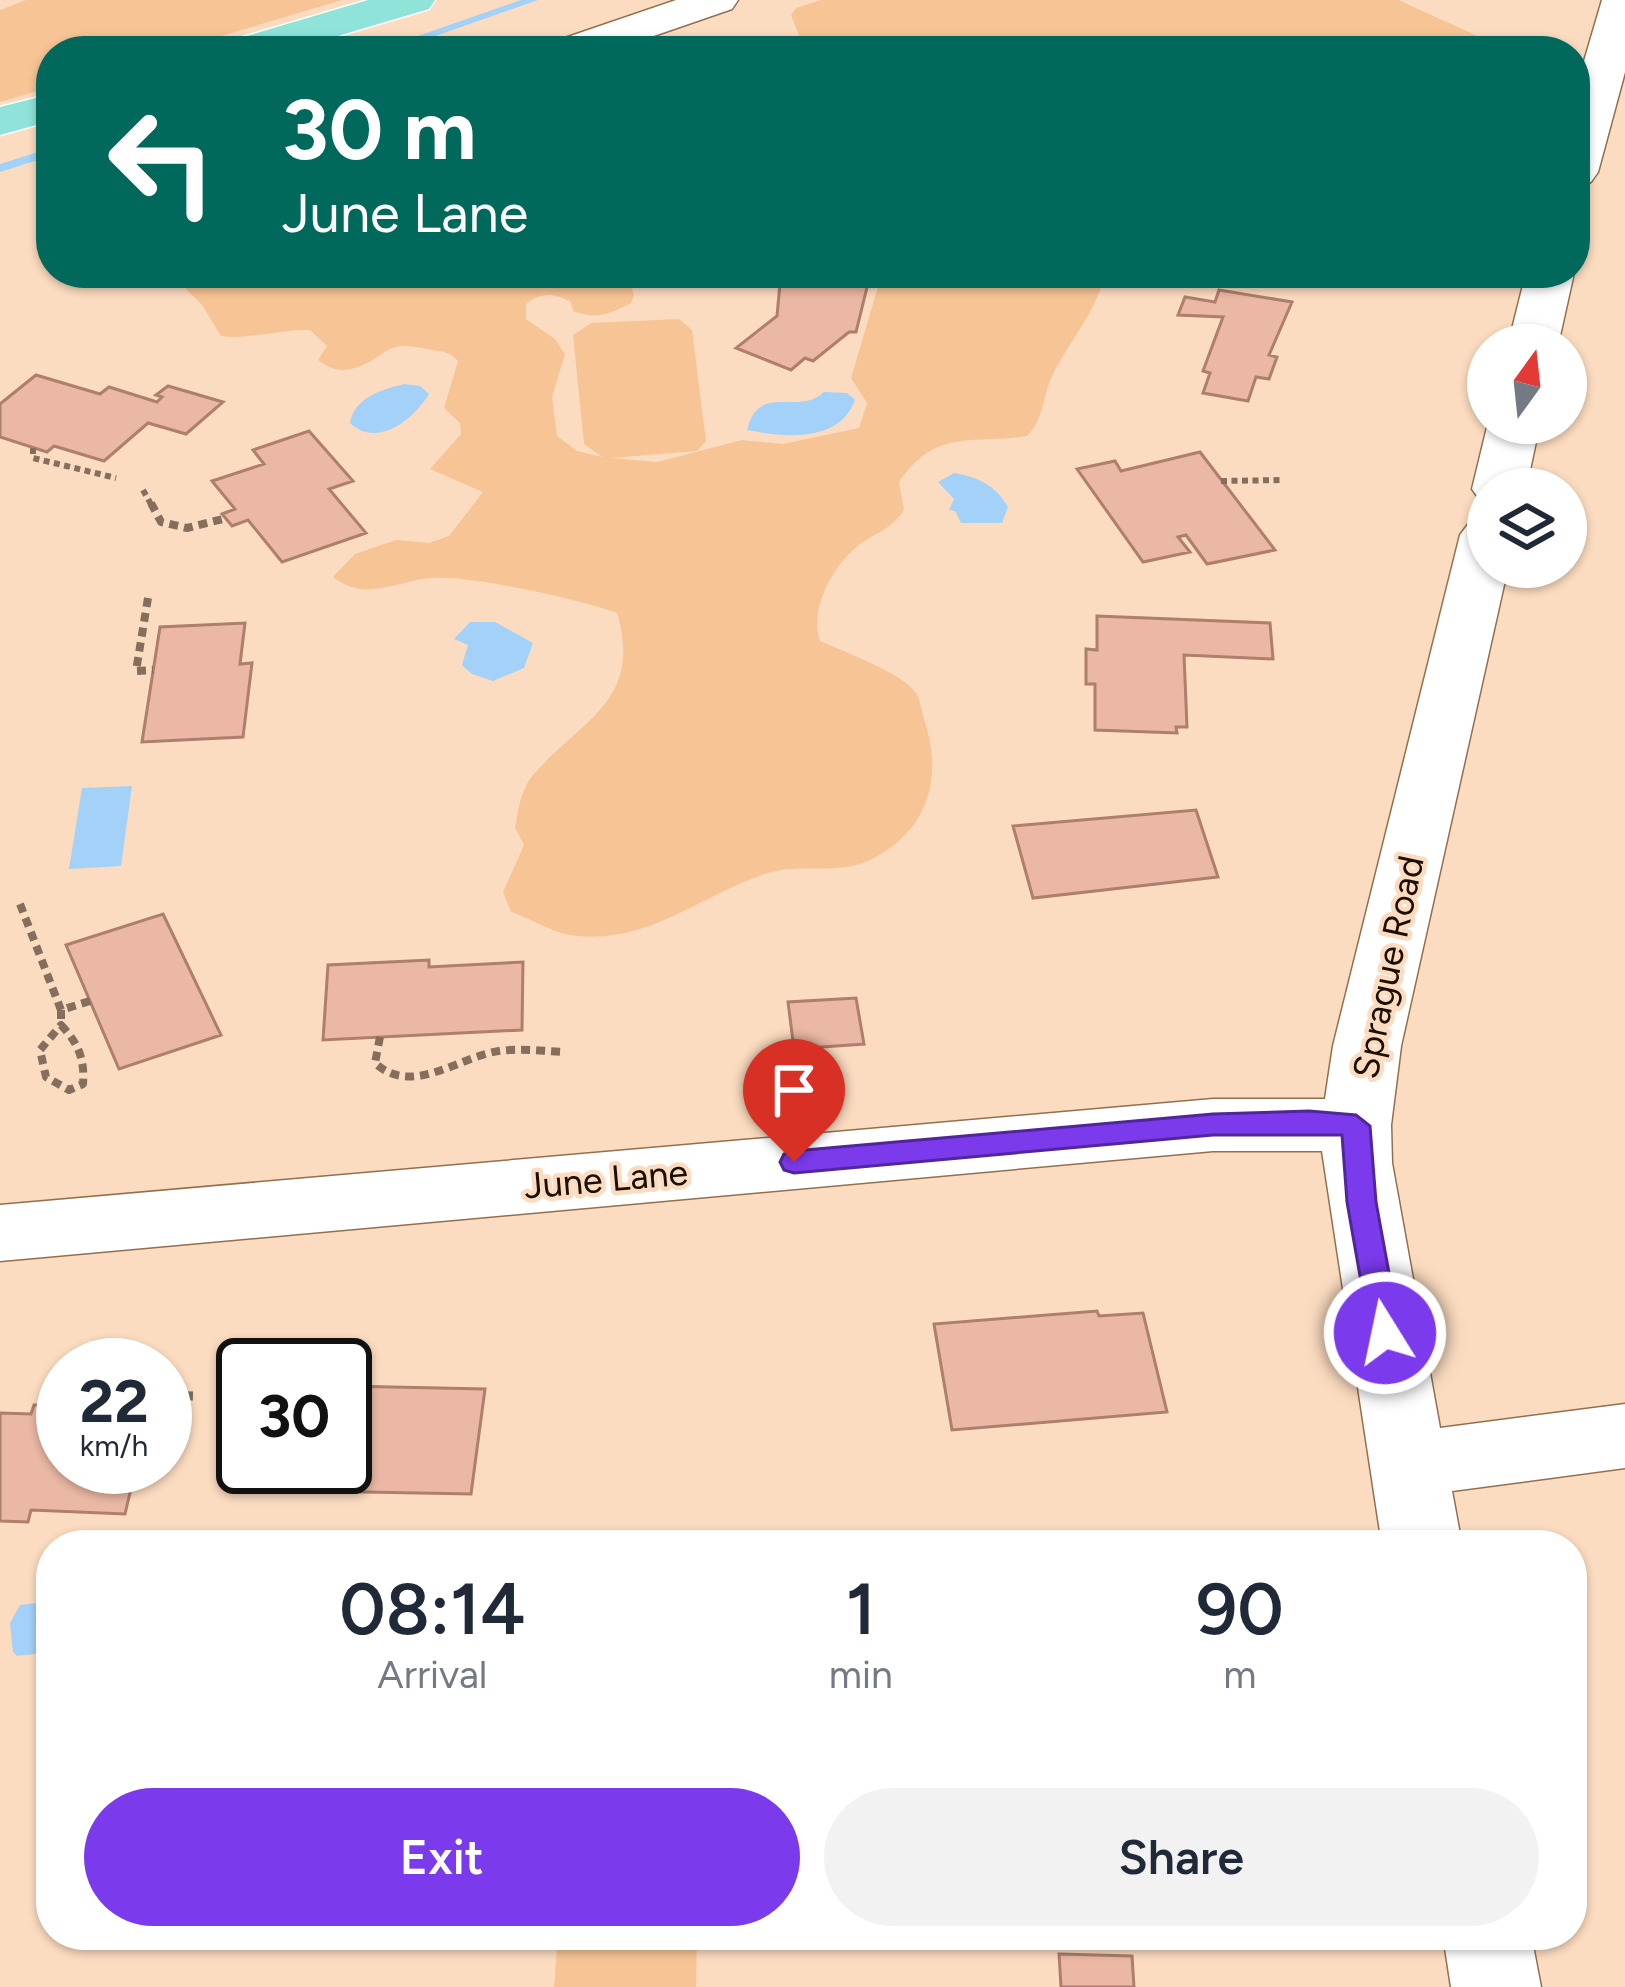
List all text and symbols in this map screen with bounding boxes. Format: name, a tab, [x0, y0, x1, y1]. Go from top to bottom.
text: 30 m	[282, 79, 476, 180]
icon: left	[84, 84, 240, 240]
text: June Lane	[282, 181, 528, 246]
north arrow	[1467, 324, 1587, 444]
map controls	[1467, 324, 1587, 588]
button: layers	[1467, 468, 1587, 588]
street label: Sprague Road	[1343, 852, 1433, 1082]
pin	[743, 1039, 845, 1162]
icon: arrive	[761, 1057, 827, 1123]
street label: June Lane	[522, 1150, 690, 1208]
position arrow	[1322, 1270, 1448, 1396]
speed limit sign: 30	[216, 1338, 372, 1494]
text: 22	[79, 1365, 149, 1437]
text: km/h	[80, 1427, 148, 1464]
text: 08:14	[339, 1566, 526, 1652]
text: 1	[846, 1566, 876, 1652]
text: 90	[1196, 1566, 1284, 1652]
text: Arrival	[377, 1651, 487, 1698]
text: min	[829, 1651, 893, 1698]
text: m	[1223, 1651, 1256, 1698]
button: Exit	[84, 1788, 800, 1926]
button: Share	[824, 1788, 1539, 1926]

